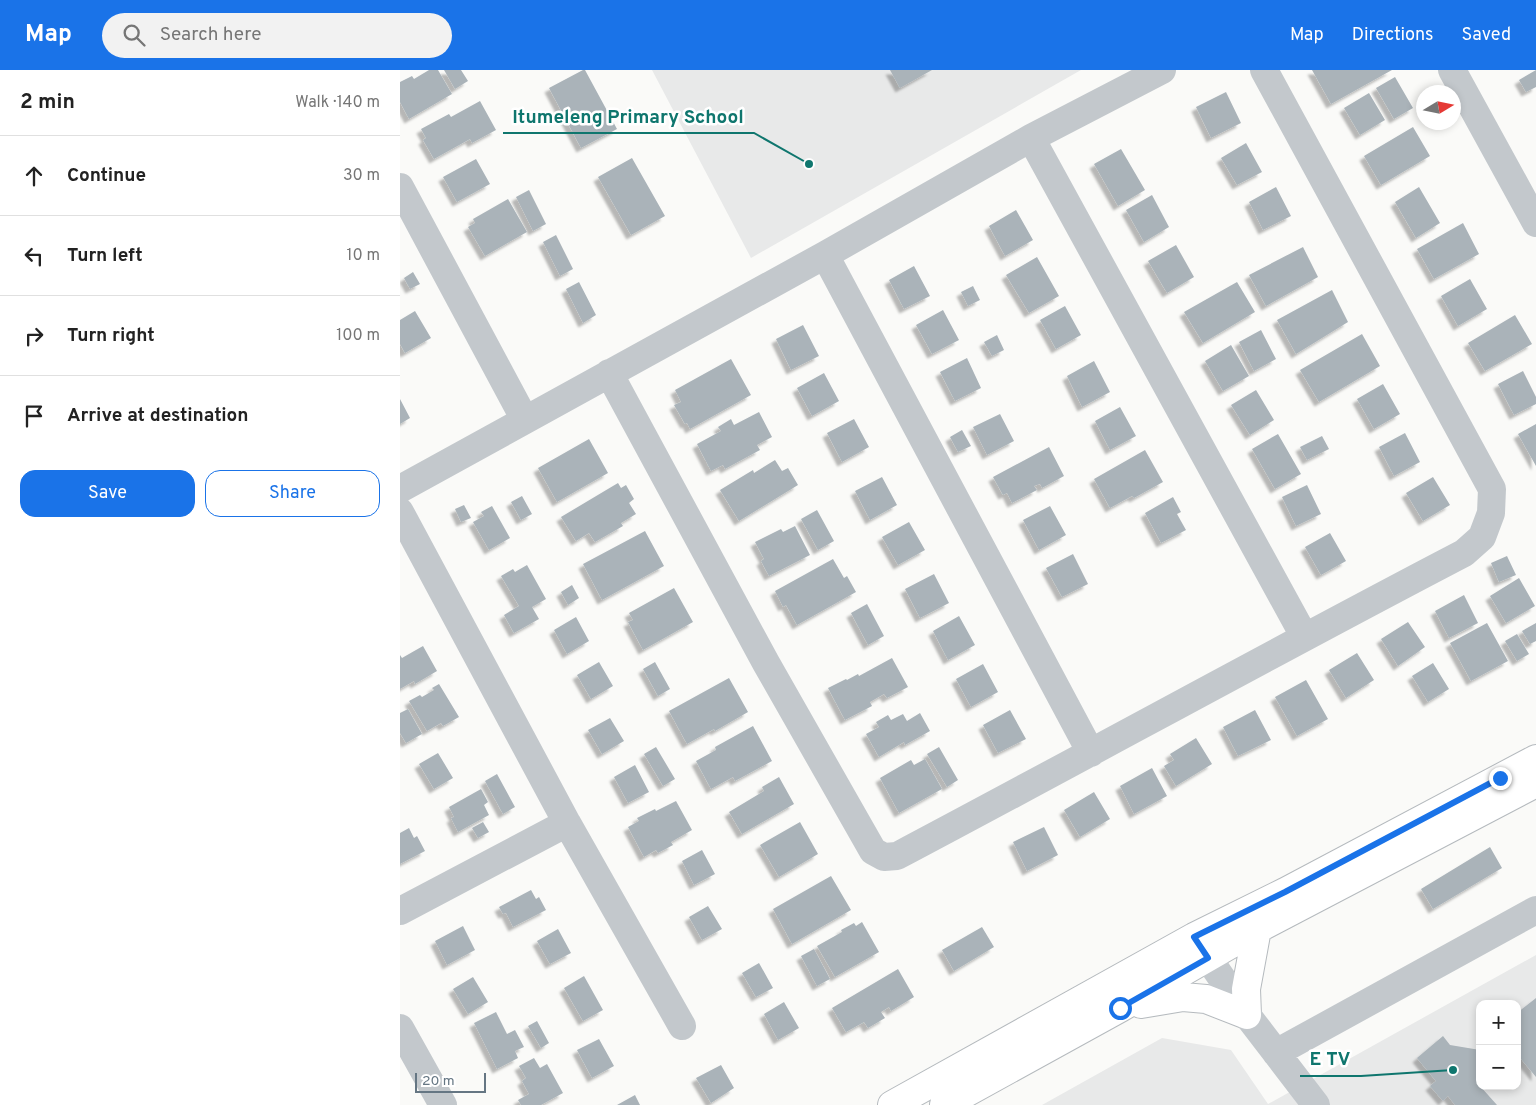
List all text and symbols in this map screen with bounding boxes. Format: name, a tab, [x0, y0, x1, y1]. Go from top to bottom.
search box	[102, 13, 452, 58]
text: Map	[25, 20, 72, 50]
icon: search	[120, 21, 148, 49]
text: Search here	[160, 23, 261, 47]
text: Map	[1290, 24, 1324, 47]
text: Directions	[1352, 24, 1434, 47]
text: Saved	[1462, 24, 1511, 47]
north arrow	[1416, 85, 1461, 130]
text: 2 min	[20, 89, 75, 116]
text: Walk · 140 m	[295, 93, 380, 113]
callout: Itumeleng Primary School	[503, 99, 754, 133]
text: Itumeleng Primary School	[512, 106, 744, 130]
icon: ahead	[20, 162, 48, 190]
text: Continue	[67, 164, 146, 188]
text: 30 m	[343, 166, 380, 186]
icon: left	[20, 242, 48, 270]
text: Turn left	[67, 244, 143, 268]
text: 10 m	[346, 246, 380, 266]
icon: right	[20, 322, 48, 350]
text: Turn right	[67, 324, 155, 348]
text: 100 m	[336, 326, 380, 346]
icon: arrive	[20, 402, 48, 430]
text: Arrive at destination	[67, 404, 248, 428]
button: Save	[20, 470, 195, 517]
button: Share	[205, 470, 380, 517]
route end	[1489, 767, 1512, 790]
route start	[1109, 997, 1132, 1020]
map controls	[1476, 1000, 1521, 1090]
button: +	[1476, 1000, 1521, 1045]
callout: E TV	[1300, 1042, 1361, 1076]
button: −	[1476, 1045, 1521, 1090]
text: E TV	[1310, 1048, 1350, 1072]
scale bar	[415, 1070, 486, 1093]
text: 20 m	[422, 1073, 455, 1090]

